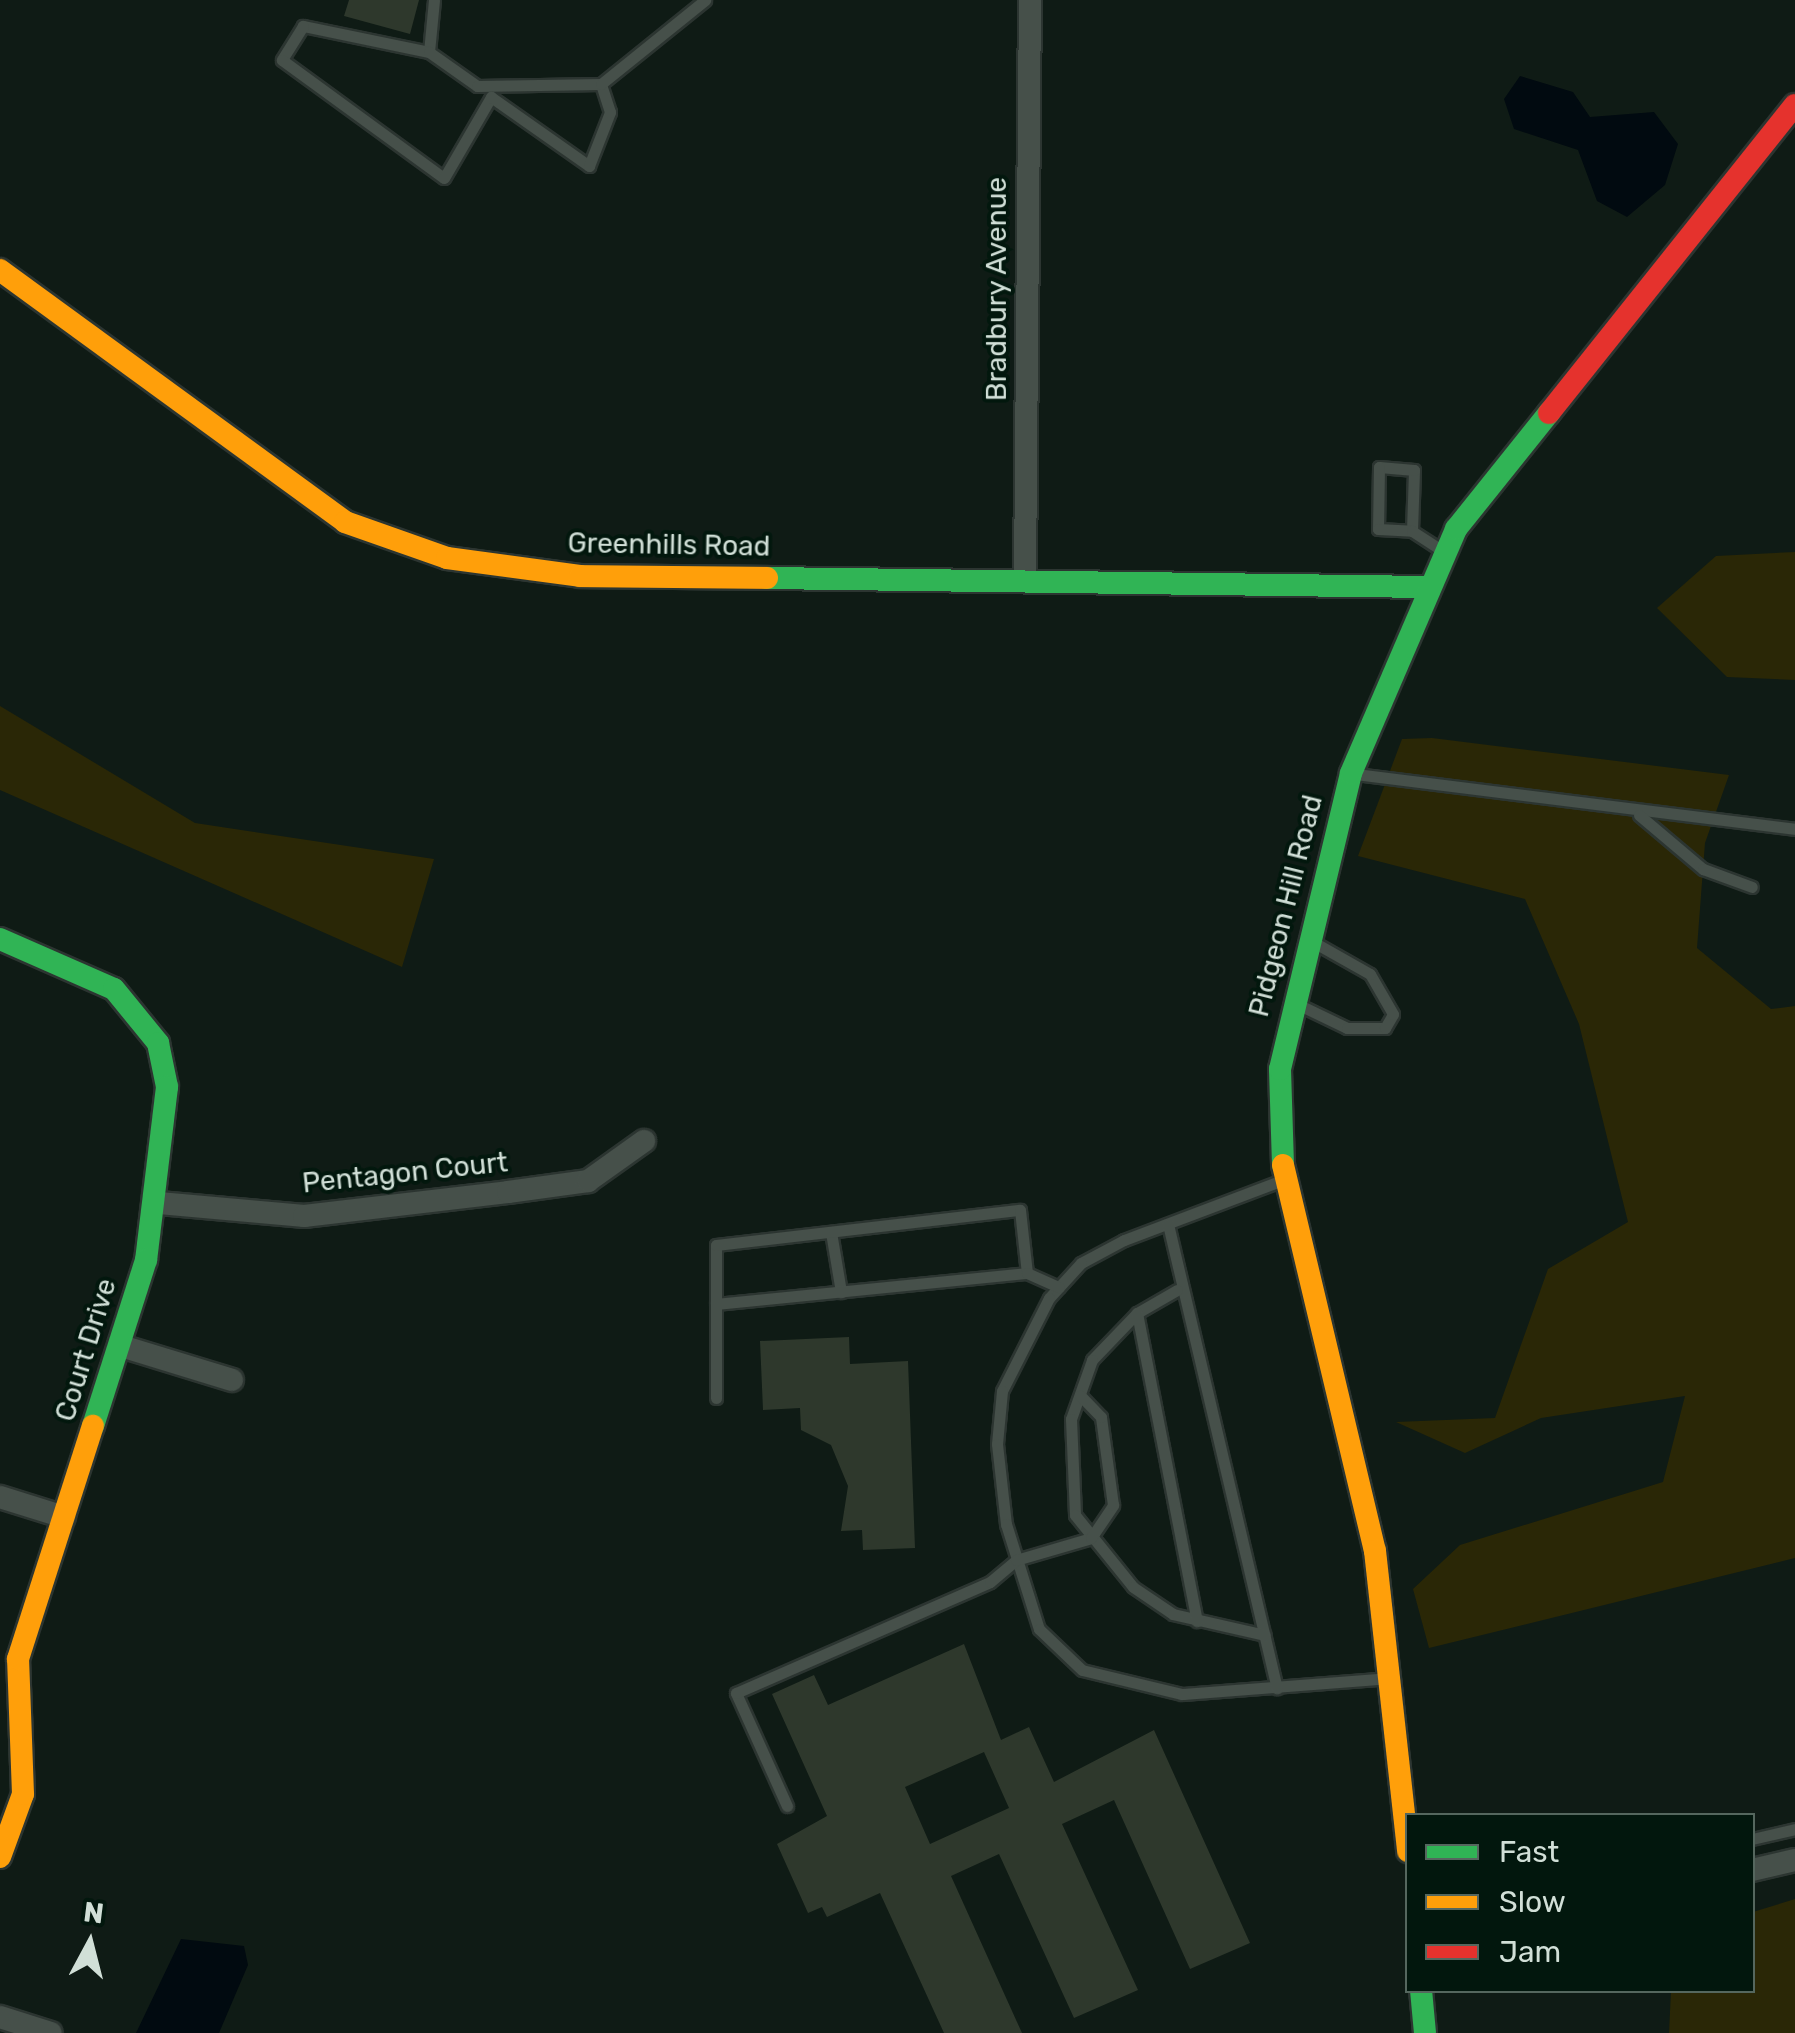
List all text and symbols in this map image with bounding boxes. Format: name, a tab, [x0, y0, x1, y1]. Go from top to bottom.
street label: Bradbury Avenue	[980, 176, 1014, 402]
street label: Greenhills Road	[567, 526, 771, 564]
street label: Pidgeon Hill Road	[1242, 792, 1330, 1020]
street label: Pentagon Court	[301, 1146, 509, 1200]
street label: Court Drive	[48, 1275, 124, 1425]
legend	[1405, 1813, 1755, 1993]
text: Fast	[1499, 1834, 1559, 1870]
text: Slow	[1499, 1884, 1566, 1920]
north arrow	[40, 1893, 140, 1993]
text: N	[82, 1895, 106, 1930]
text: Jam	[1499, 1934, 1561, 1970]

